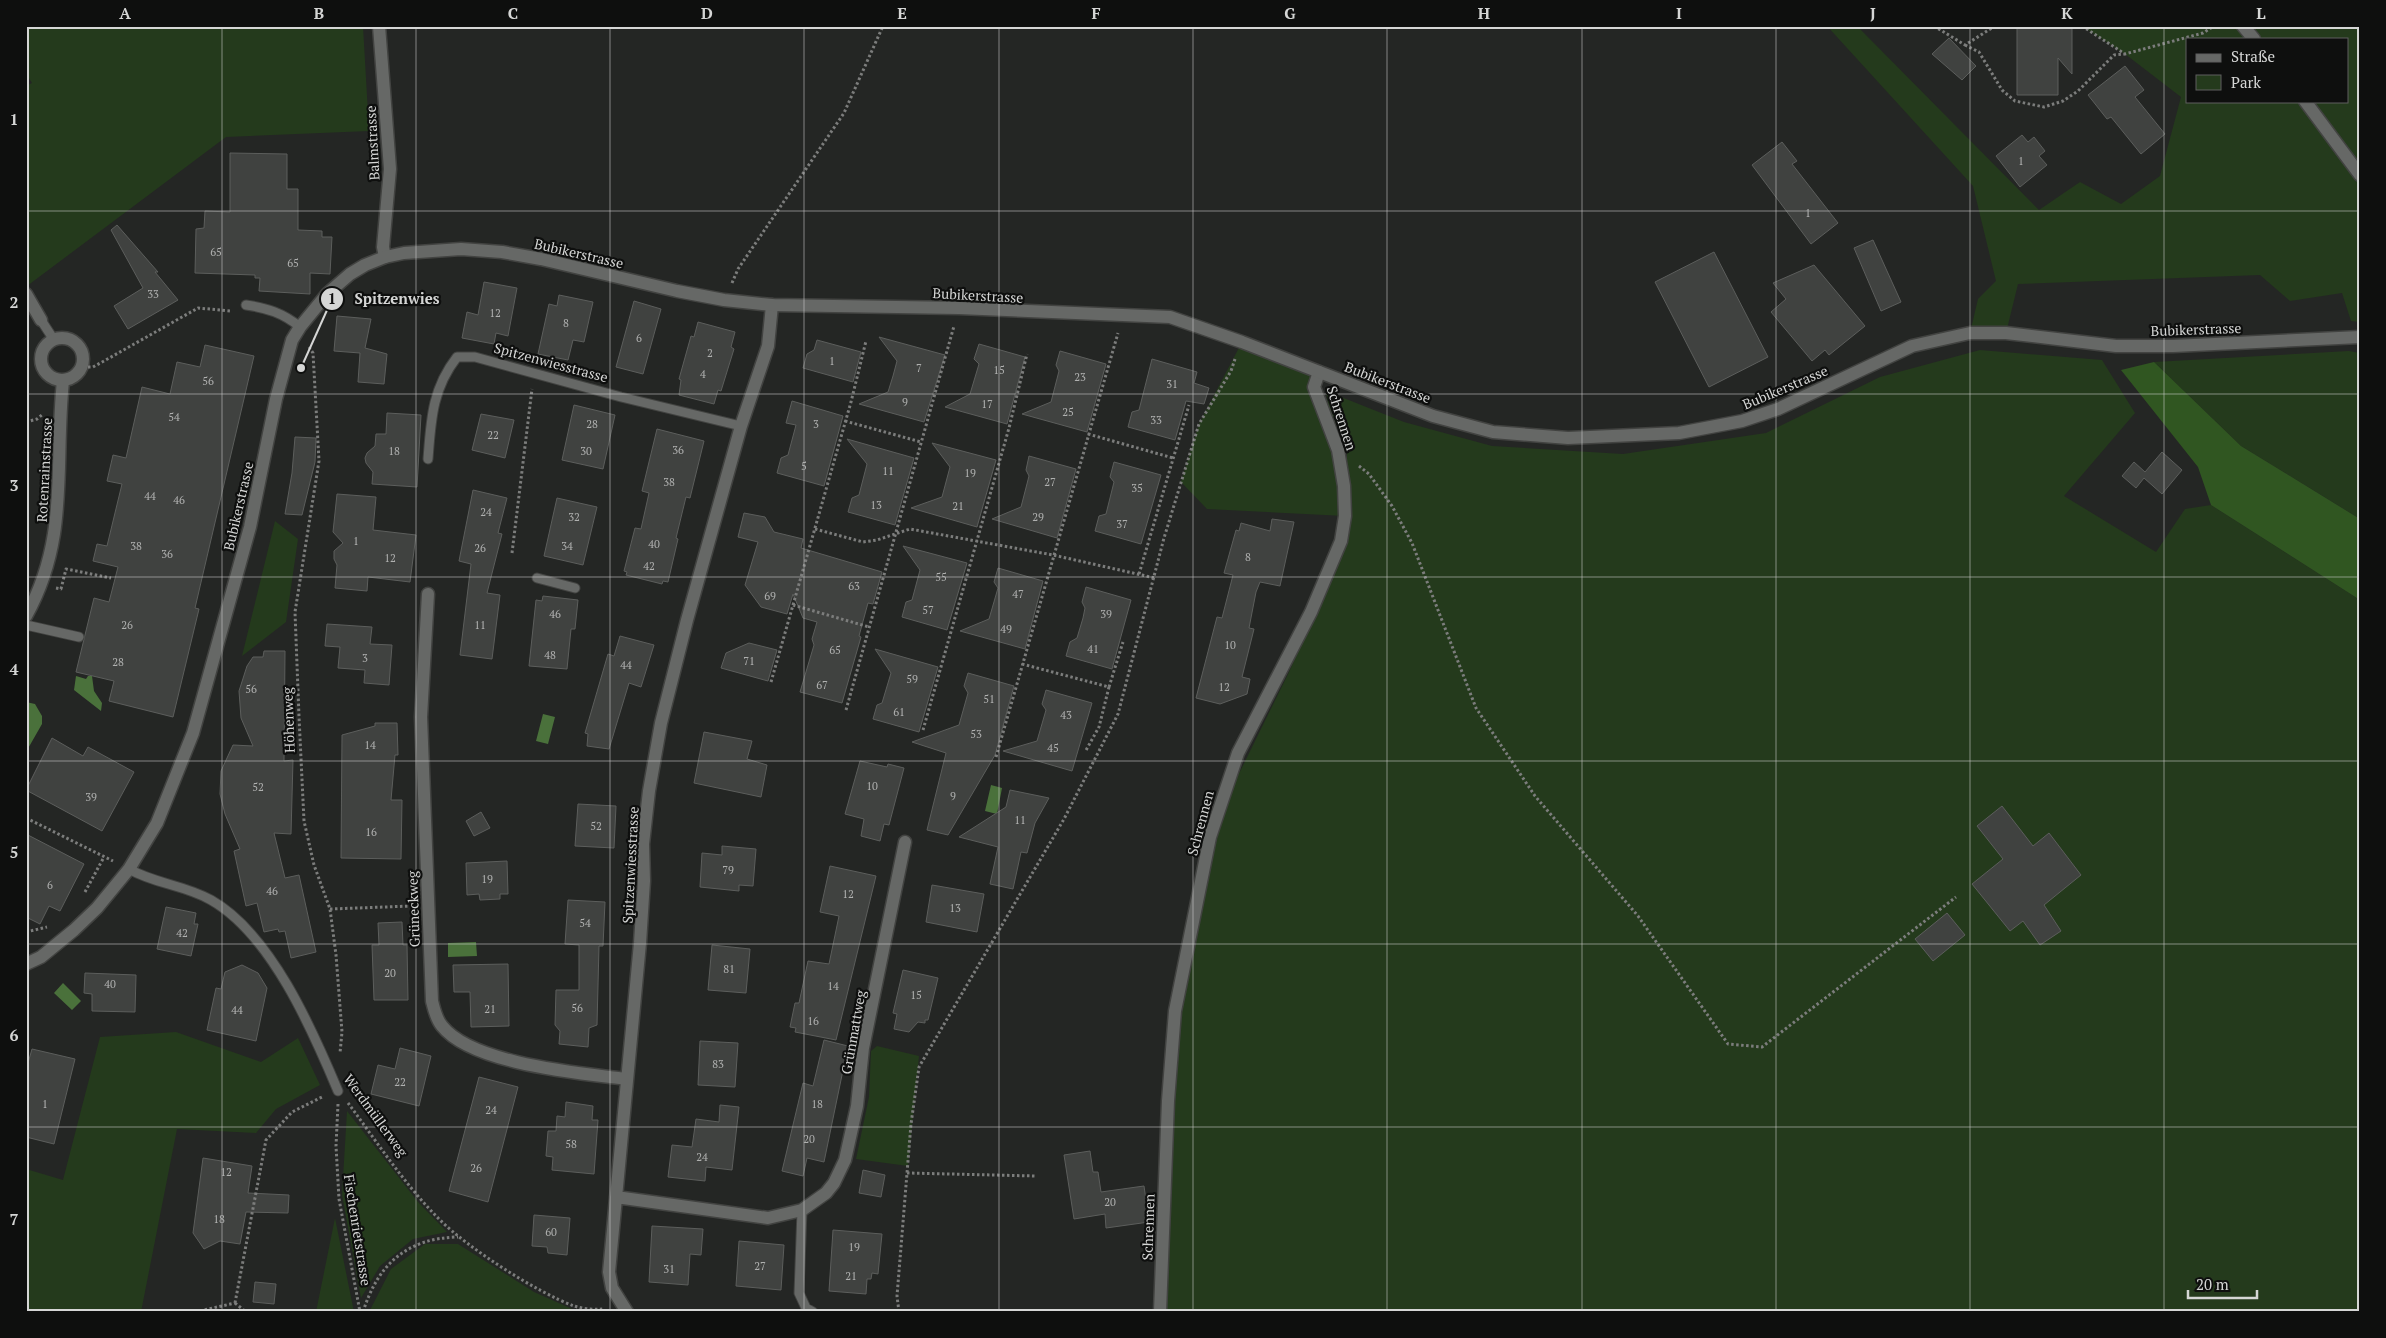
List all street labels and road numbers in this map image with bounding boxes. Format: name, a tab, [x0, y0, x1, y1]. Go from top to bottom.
street label: Balmstrasse	[361, 105, 383, 181]
street label: Bubikerstrasse	[533, 234, 625, 272]
street label: Bubikerstrasse	[932, 283, 1024, 307]
street label: Bubikerstrasse	[2150, 318, 2242, 340]
street label: Spitzenwiesstrasse	[492, 338, 610, 386]
street label: Bubikerstrasse	[1342, 357, 1434, 407]
street label: Bubikerstrasse	[1739, 361, 1831, 413]
street label: Schrennen	[1323, 383, 1362, 453]
street label: Rotenrainstrasse	[32, 417, 56, 523]
street label: Bubikerstrasse	[219, 460, 257, 552]
street label: Höhenweg	[277, 686, 299, 753]
street label: Schrennen	[1182, 788, 1218, 858]
street label: Spitzenwiesstrasse	[617, 806, 643, 924]
street label: Grüneckweg	[402, 870, 424, 948]
street label: Grünmattweg	[836, 988, 870, 1076]
street label: Werdmüllerweg	[340, 1070, 413, 1161]
street label: Fischenrietstrasse	[340, 1173, 376, 1287]
street label: Schrennen	[1137, 1193, 1159, 1261]

